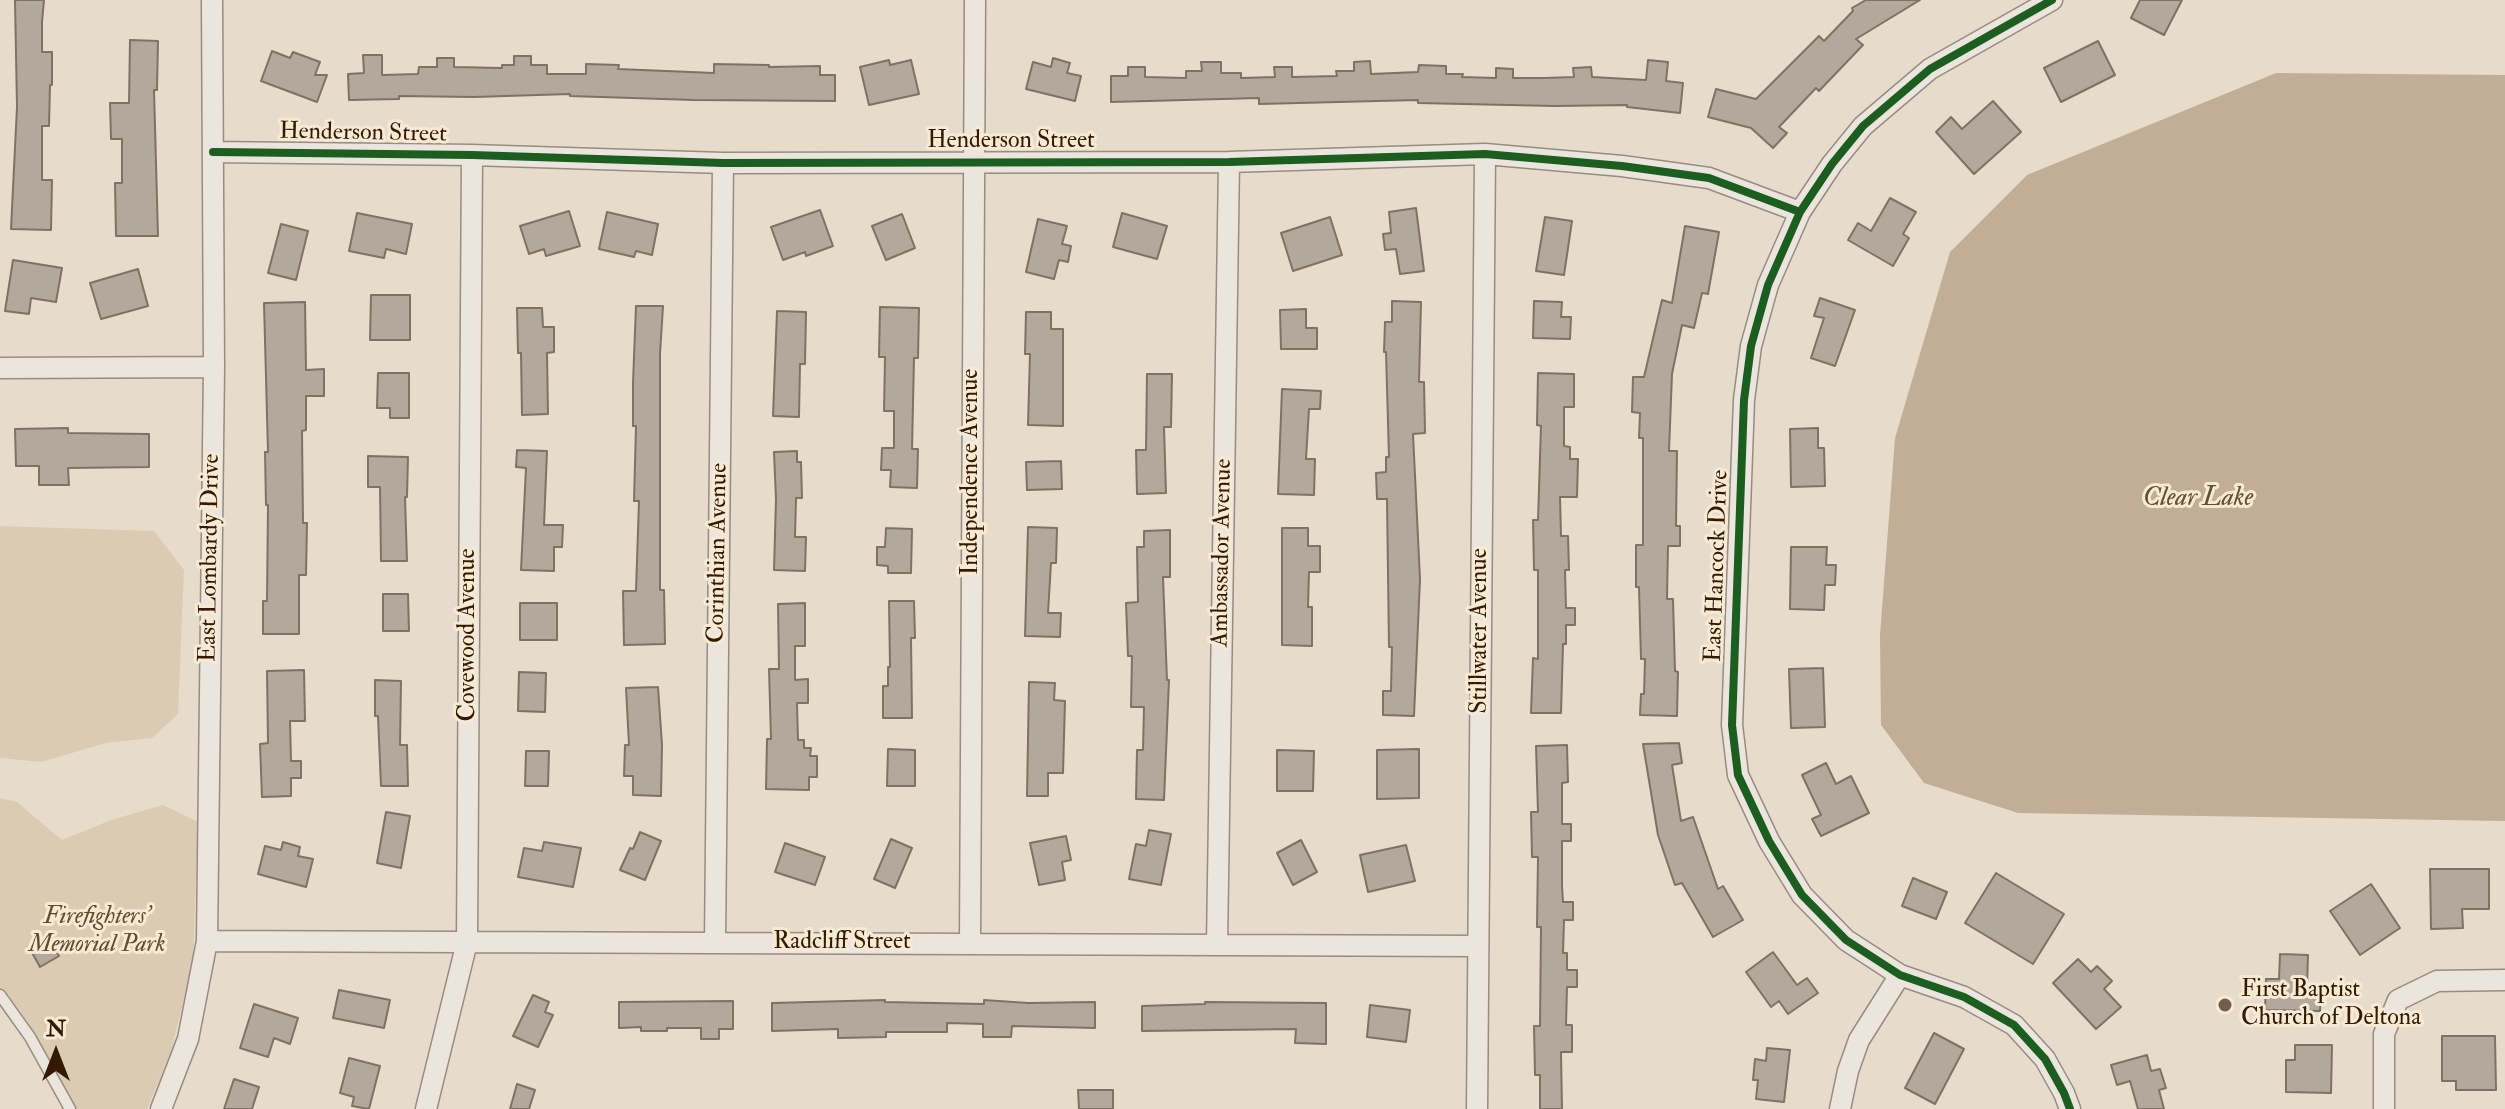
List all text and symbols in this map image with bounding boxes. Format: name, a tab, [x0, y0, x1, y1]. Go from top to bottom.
street label: Henderson Street	[279, 118, 447, 150]
street label: Henderson Street	[927, 128, 1095, 156]
street label: Independence Avenue	[958, 369, 986, 575]
street label: East Lombardy Drive	[195, 453, 227, 663]
street label: Ambassador Avenue	[1207, 458, 1239, 648]
street label: Corinthian Avenue	[703, 463, 735, 643]
street label: East Hancock Drive	[1700, 469, 1736, 663]
water label: Clear Lake	[2143, 483, 2253, 515]
street label: Covewood Avenue	[455, 548, 483, 722]
street label: Stillwater Avenue	[1467, 548, 1495, 714]
park label: Firefighters' Memorial Park	[29, 904, 165, 960]
street label: Radcliff Street	[773, 929, 911, 957]
place label: First Baptist Church of Deltona	[2241, 977, 2421, 1033]
marker: First Baptist Church of Deltona	[2216, 996, 2234, 1014]
north arrow	[16, 1013, 96, 1093]
text: N	[46, 1015, 66, 1043]

